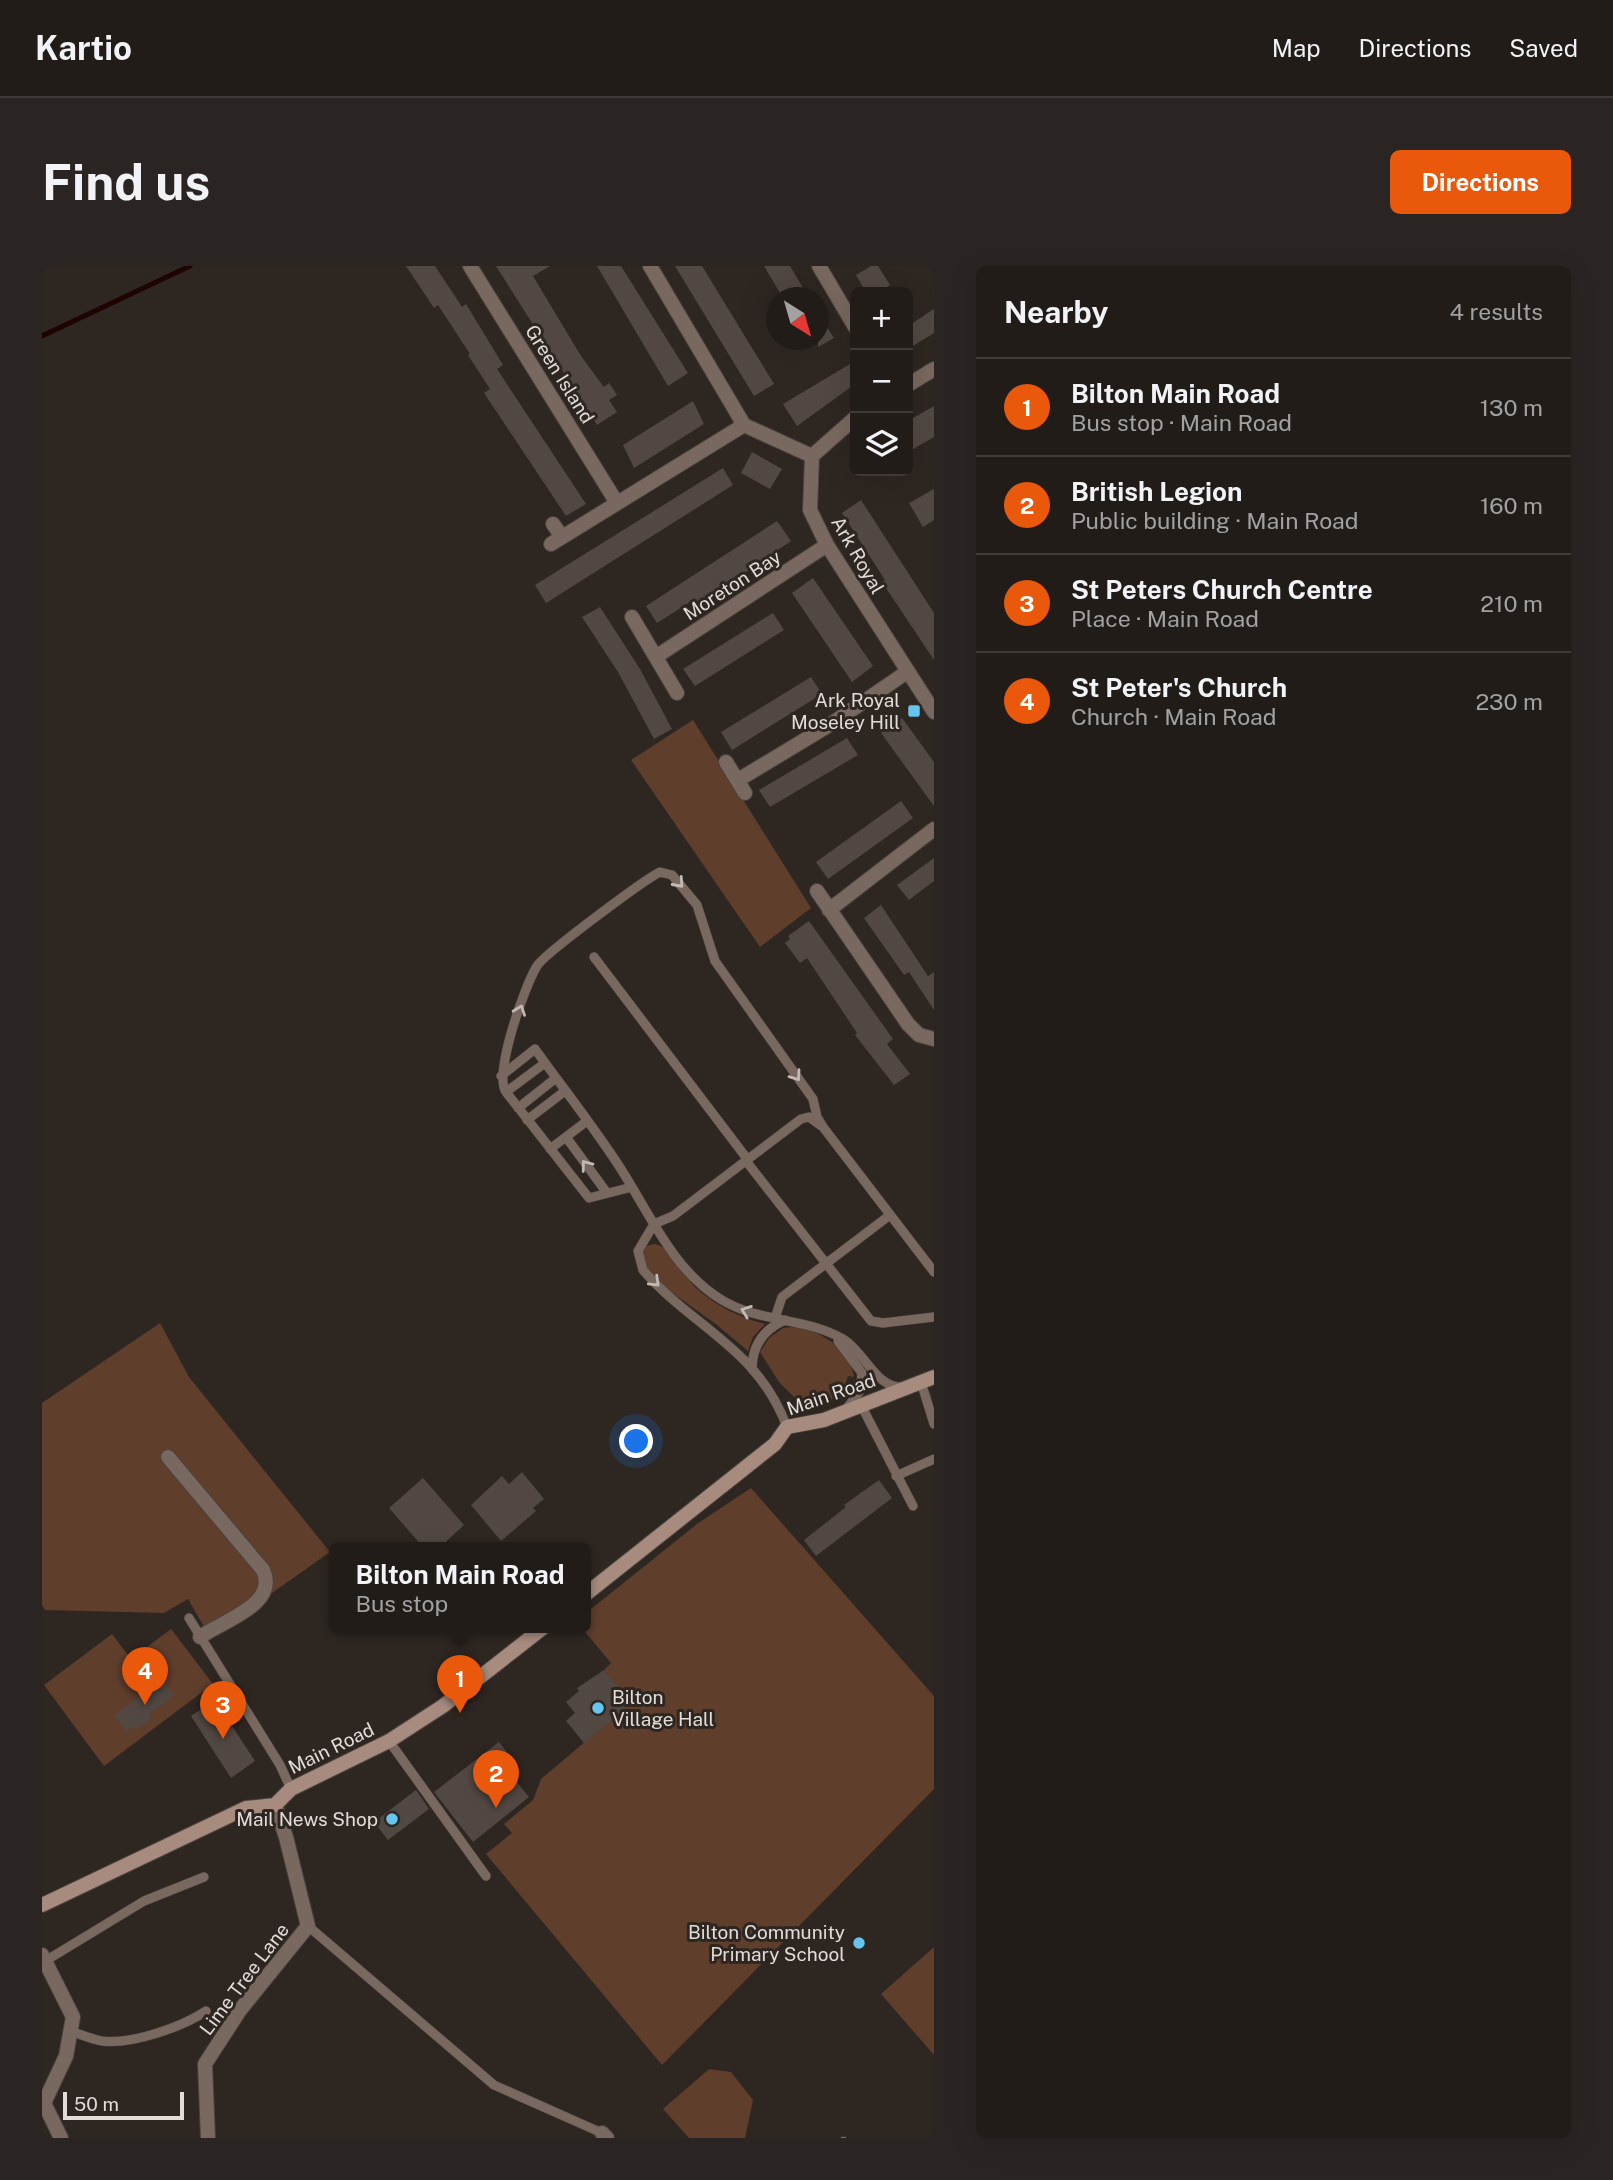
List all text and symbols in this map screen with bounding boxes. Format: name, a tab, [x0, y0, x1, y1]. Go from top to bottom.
text: Kartio	[35, 29, 132, 67]
text: Map	[1272, 34, 1321, 62]
text: Directions	[1359, 34, 1471, 62]
text: Saved	[1509, 34, 1578, 62]
button: Directions	[1390, 150, 1571, 214]
text: Find us	[42, 153, 210, 211]
north arrow	[766, 287, 829, 350]
map controls	[850, 287, 913, 476]
button: +	[850, 287, 913, 350]
text: Nearby	[1004, 294, 1108, 330]
text: 4 results	[1449, 298, 1543, 325]
street label: Green Island	[521, 321, 599, 427]
button: −	[850, 350, 913, 413]
text: Bilton Main Road	[1071, 378, 1280, 409]
text: 1	[1022, 394, 1032, 421]
text: 130 m	[1480, 394, 1543, 421]
text: Bus stop · Main Road	[1071, 409, 1292, 436]
button: layers	[850, 413, 913, 476]
text: British Legion	[1071, 476, 1242, 507]
text: 2	[1020, 492, 1034, 519]
text: 160 m	[1480, 492, 1543, 519]
text: Public building · Main Road	[1071, 507, 1358, 534]
street label: Ark Royal	[827, 512, 889, 598]
street label: Moreton Bay	[679, 545, 785, 625]
text: St Peters Church Centre	[1071, 574, 1373, 605]
text: 3	[1019, 590, 1035, 617]
text: 210 m	[1480, 590, 1543, 617]
text: Place · Main Road	[1071, 605, 1259, 632]
text: St Peter's Church	[1071, 672, 1287, 703]
text: 4	[1019, 688, 1035, 715]
text: 230 m	[1475, 688, 1543, 715]
place label: Ark Royal Moseley Hill	[791, 689, 900, 733]
marker: Ark Royal Moseley Hill	[906, 703, 922, 719]
text: Church · Main Road	[1071, 703, 1277, 730]
one-way arrow	[671, 875, 684, 888]
one-way arrow	[512, 1005, 526, 1017]
one-way arrow	[788, 1068, 801, 1081]
one-way arrow	[582, 1160, 595, 1173]
one-way arrow	[646, 1273, 659, 1286]
one-way arrow	[741, 1305, 753, 1319]
street label: Main Road	[784, 1369, 878, 1419]
your location	[619, 1424, 653, 1458]
popup	[329, 1542, 591, 1633]
text: Bilton Main Road	[356, 1559, 564, 1590]
text: Bus stop	[356, 1590, 448, 1617]
pin: 4	[122, 1647, 168, 1705]
pin: 1	[437, 1655, 483, 1713]
pin: 3	[200, 1681, 246, 1739]
place label: Bilton Village Hall	[612, 1686, 714, 1730]
marker: Bilton Village Hall	[590, 1700, 606, 1716]
street label: Main Road	[285, 1718, 377, 1778]
pin: 2	[473, 1750, 519, 1808]
place label: Mail News Shop	[236, 1808, 378, 1830]
marker: Mail News Shop	[384, 1811, 400, 1827]
street label: Lime Tree Lane	[195, 1919, 293, 2039]
place label: Bilton Community Primary School	[688, 1921, 845, 1965]
marker: Bilton Community Primary School	[851, 1935, 867, 1951]
scale bar	[63, 2089, 184, 2121]
text: 50 m	[74, 2093, 119, 2115]

